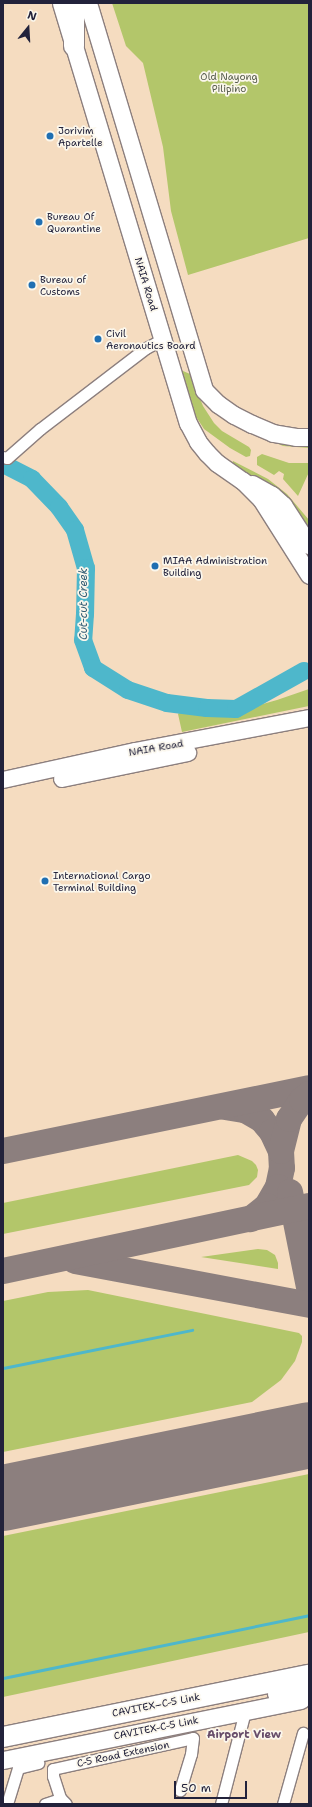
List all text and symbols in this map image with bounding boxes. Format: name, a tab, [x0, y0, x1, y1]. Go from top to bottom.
north arrow	[8, 8, 48, 48]
text: N	[25, 8, 38, 25]
park label: Old Nayong Pilipino	[200, 70, 258, 94]
place label: Jorivim Apartelle	[58, 124, 103, 148]
marker: Jorivim Apartelle	[45, 131, 55, 141]
place label: Bureau Of Quarantine	[47, 210, 101, 234]
marker: Bureau Of Quarantine	[34, 217, 44, 227]
street label: NAIA Road	[132, 256, 160, 312]
place label: Bureau of Customs	[40, 273, 86, 296]
marker: Bureau of Customs	[27, 280, 37, 290]
place label: Civil Aeronautics Board	[106, 327, 196, 350]
marker: Civil Aeronautics Board	[93, 334, 103, 344]
place label: MIAA Administration Building	[163, 554, 267, 578]
marker: MIAA Administration Building	[150, 561, 160, 571]
water label: Cut-cut Creek	[77, 568, 91, 640]
street label: NAIA Road	[128, 737, 184, 759]
place label: International Cargo Terminal Building	[53, 869, 150, 892]
marker: International Cargo Terminal Building	[40, 876, 50, 886]
street label: CAVITEX–C-5 Link	[111, 1691, 201, 1719]
street label: CAVITEX-C-5 Link	[113, 1714, 199, 1742]
district label: Airport View	[207, 1728, 281, 1742]
street label: C-5 Road Extension	[76, 1738, 170, 1770]
scale bar	[176, 1773, 249, 1799]
text: 50 m	[181, 1780, 211, 1796]

